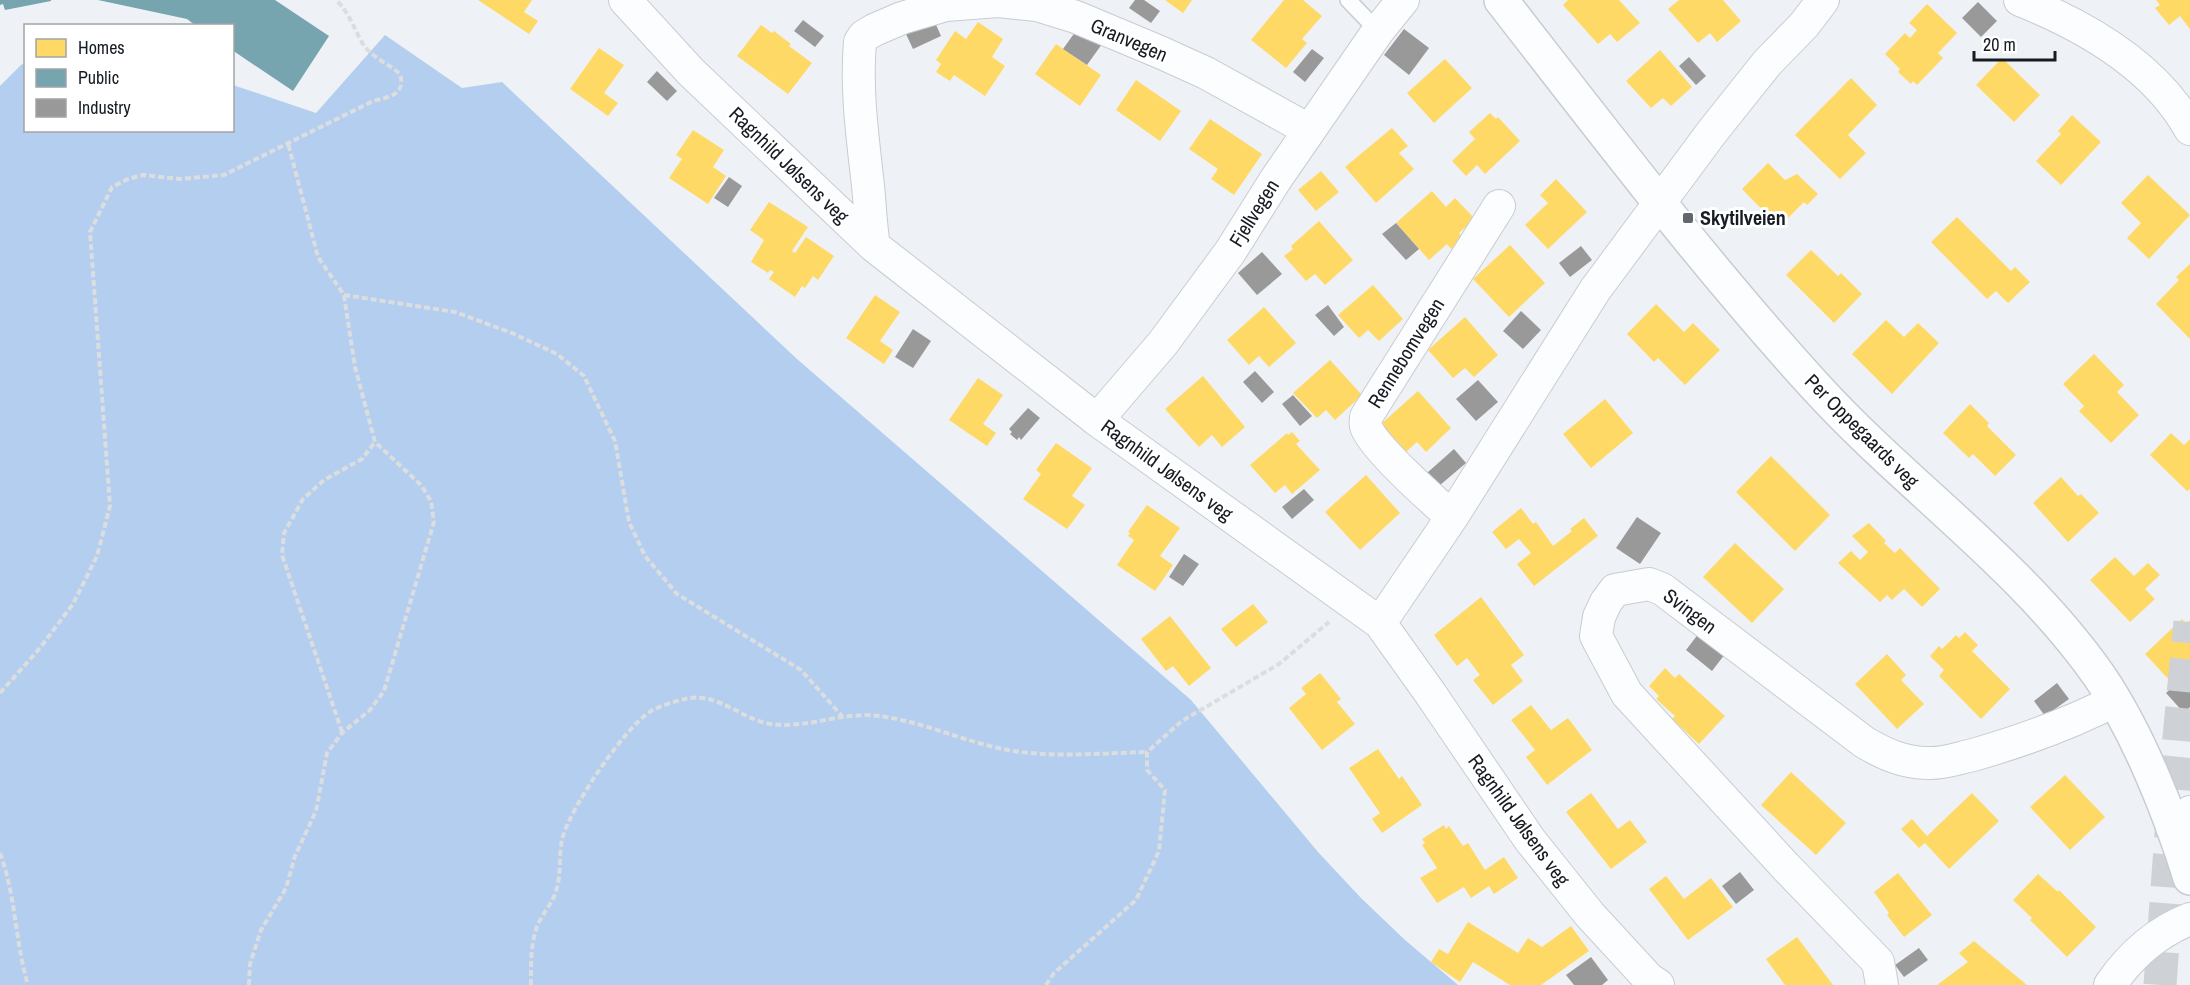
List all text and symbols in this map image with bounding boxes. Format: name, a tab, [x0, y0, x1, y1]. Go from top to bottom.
street label: Granvegen	[1087, 11, 1172, 68]
legend	[24, 24, 234, 132]
scale bar	[1974, 24, 2055, 62]
text: 20 m	[1983, 32, 2016, 57]
text: Homes	[78, 35, 125, 60]
text: Public	[78, 65, 119, 90]
text: Industry	[78, 95, 131, 120]
street label: Ragnhild Jølsens veg	[724, 100, 855, 229]
street label: Fjellvegen	[1222, 174, 1285, 252]
place label: Skytilveien	[1700, 204, 1786, 231]
marker: Skytilveien	[1681, 211, 1695, 225]
street label: Rennebomvegen	[1361, 293, 1450, 413]
street label: Per Oppegaards veg	[1799, 368, 1925, 494]
street label: Ragnhild Jølsens veg	[1096, 413, 1239, 527]
street label: Svingen	[1658, 582, 1722, 639]
street label: Ragnhild Jølsens veg	[1462, 748, 1576, 891]

